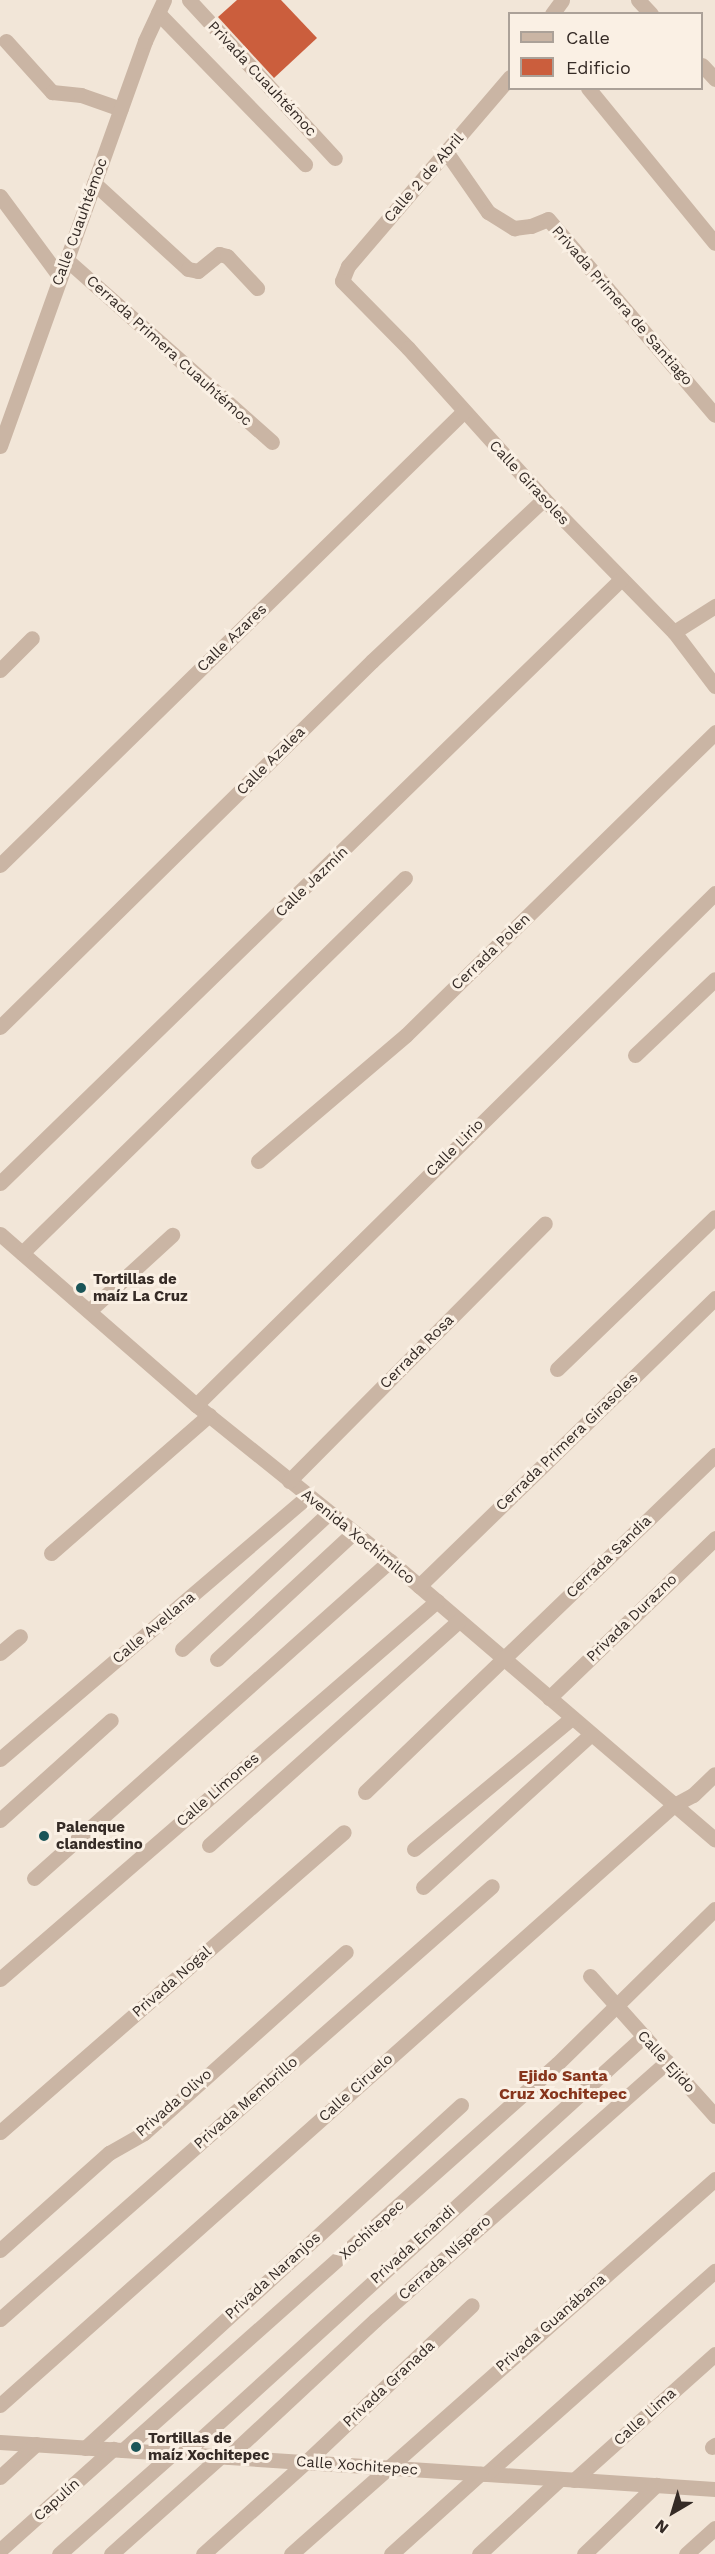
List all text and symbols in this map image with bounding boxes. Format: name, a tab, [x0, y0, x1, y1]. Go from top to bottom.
legend	[508, 12, 703, 90]
street label: Privada Cuauhtémoc	[204, 17, 320, 141]
text: Calle	[566, 27, 610, 48]
text: Edificio	[566, 57, 631, 78]
street label: Calle 2 de Abril	[380, 130, 468, 226]
street label: Calle Cuauhtémoc	[48, 156, 112, 288]
street label: Privada Primera de Santiago	[548, 222, 696, 390]
street label: Cerrada Primera Cuauhtémoc	[82, 272, 256, 430]
street label: Calle Girasoles	[485, 437, 573, 529]
street label: Calle Azares	[193, 600, 271, 676]
street label: Calle Azalea	[233, 723, 309, 799]
street label: Calle Jazmín	[272, 843, 352, 921]
street label: Cerrada Polen	[448, 910, 534, 994]
street label: Calle Lirio	[423, 1116, 487, 1180]
place label: Tortillas de maíz La Cruz	[93, 1270, 188, 1305]
marker: Tortillas de maíz La Cruz	[74, 1281, 88, 1295]
street label: Cerrada Rosa	[376, 1311, 458, 1393]
street label: Cerrada Primera Girasoles	[492, 1369, 642, 1515]
street label: Avenida Xochimilco	[297, 1485, 419, 1589]
street label: Cerrada Sandia	[563, 1512, 655, 1602]
street label: Privada Durazno	[583, 1570, 681, 1666]
street label: Calle Avellana	[109, 1588, 199, 1668]
street label: Calle Limones	[173, 1749, 263, 1831]
place label: Palenque clandestino	[56, 1818, 143, 1853]
marker: Palenque clandestino	[37, 1829, 51, 1843]
street label: Privada Nogal	[129, 1943, 215, 2021]
street label: Calle Ejido	[633, 2027, 699, 2097]
street label: Calle Ciruelo	[315, 2050, 397, 2126]
street label: Privada Membrillo	[190, 2053, 302, 2153]
street label: Privada Olivo	[132, 2065, 216, 2141]
district label: Ejido Santa Cruz Xochitepec	[499, 2066, 627, 2104]
street label: Xochitepec	[336, 2196, 408, 2264]
street label: Privada Enandi	[367, 2202, 459, 2288]
street label: Cerrada Níspero	[395, 2212, 495, 2304]
street label: Privada Naranjos	[222, 2228, 324, 2324]
street label: Privada Guanábana	[492, 2270, 610, 2376]
street label: Privada Granada	[339, 2337, 439, 2431]
street label: Calle Lima	[610, 2384, 680, 2450]
place label: Tortillas de maíz Xochitepec	[148, 2429, 269, 2464]
marker: Tortillas de maíz Xochitepec	[129, 2440, 143, 2454]
street label: Calle Xochitepec	[295, 2453, 419, 2479]
street label: Capulín	[30, 2475, 84, 2525]
north arrow	[643, 2482, 703, 2542]
text: N	[651, 2515, 672, 2538]

